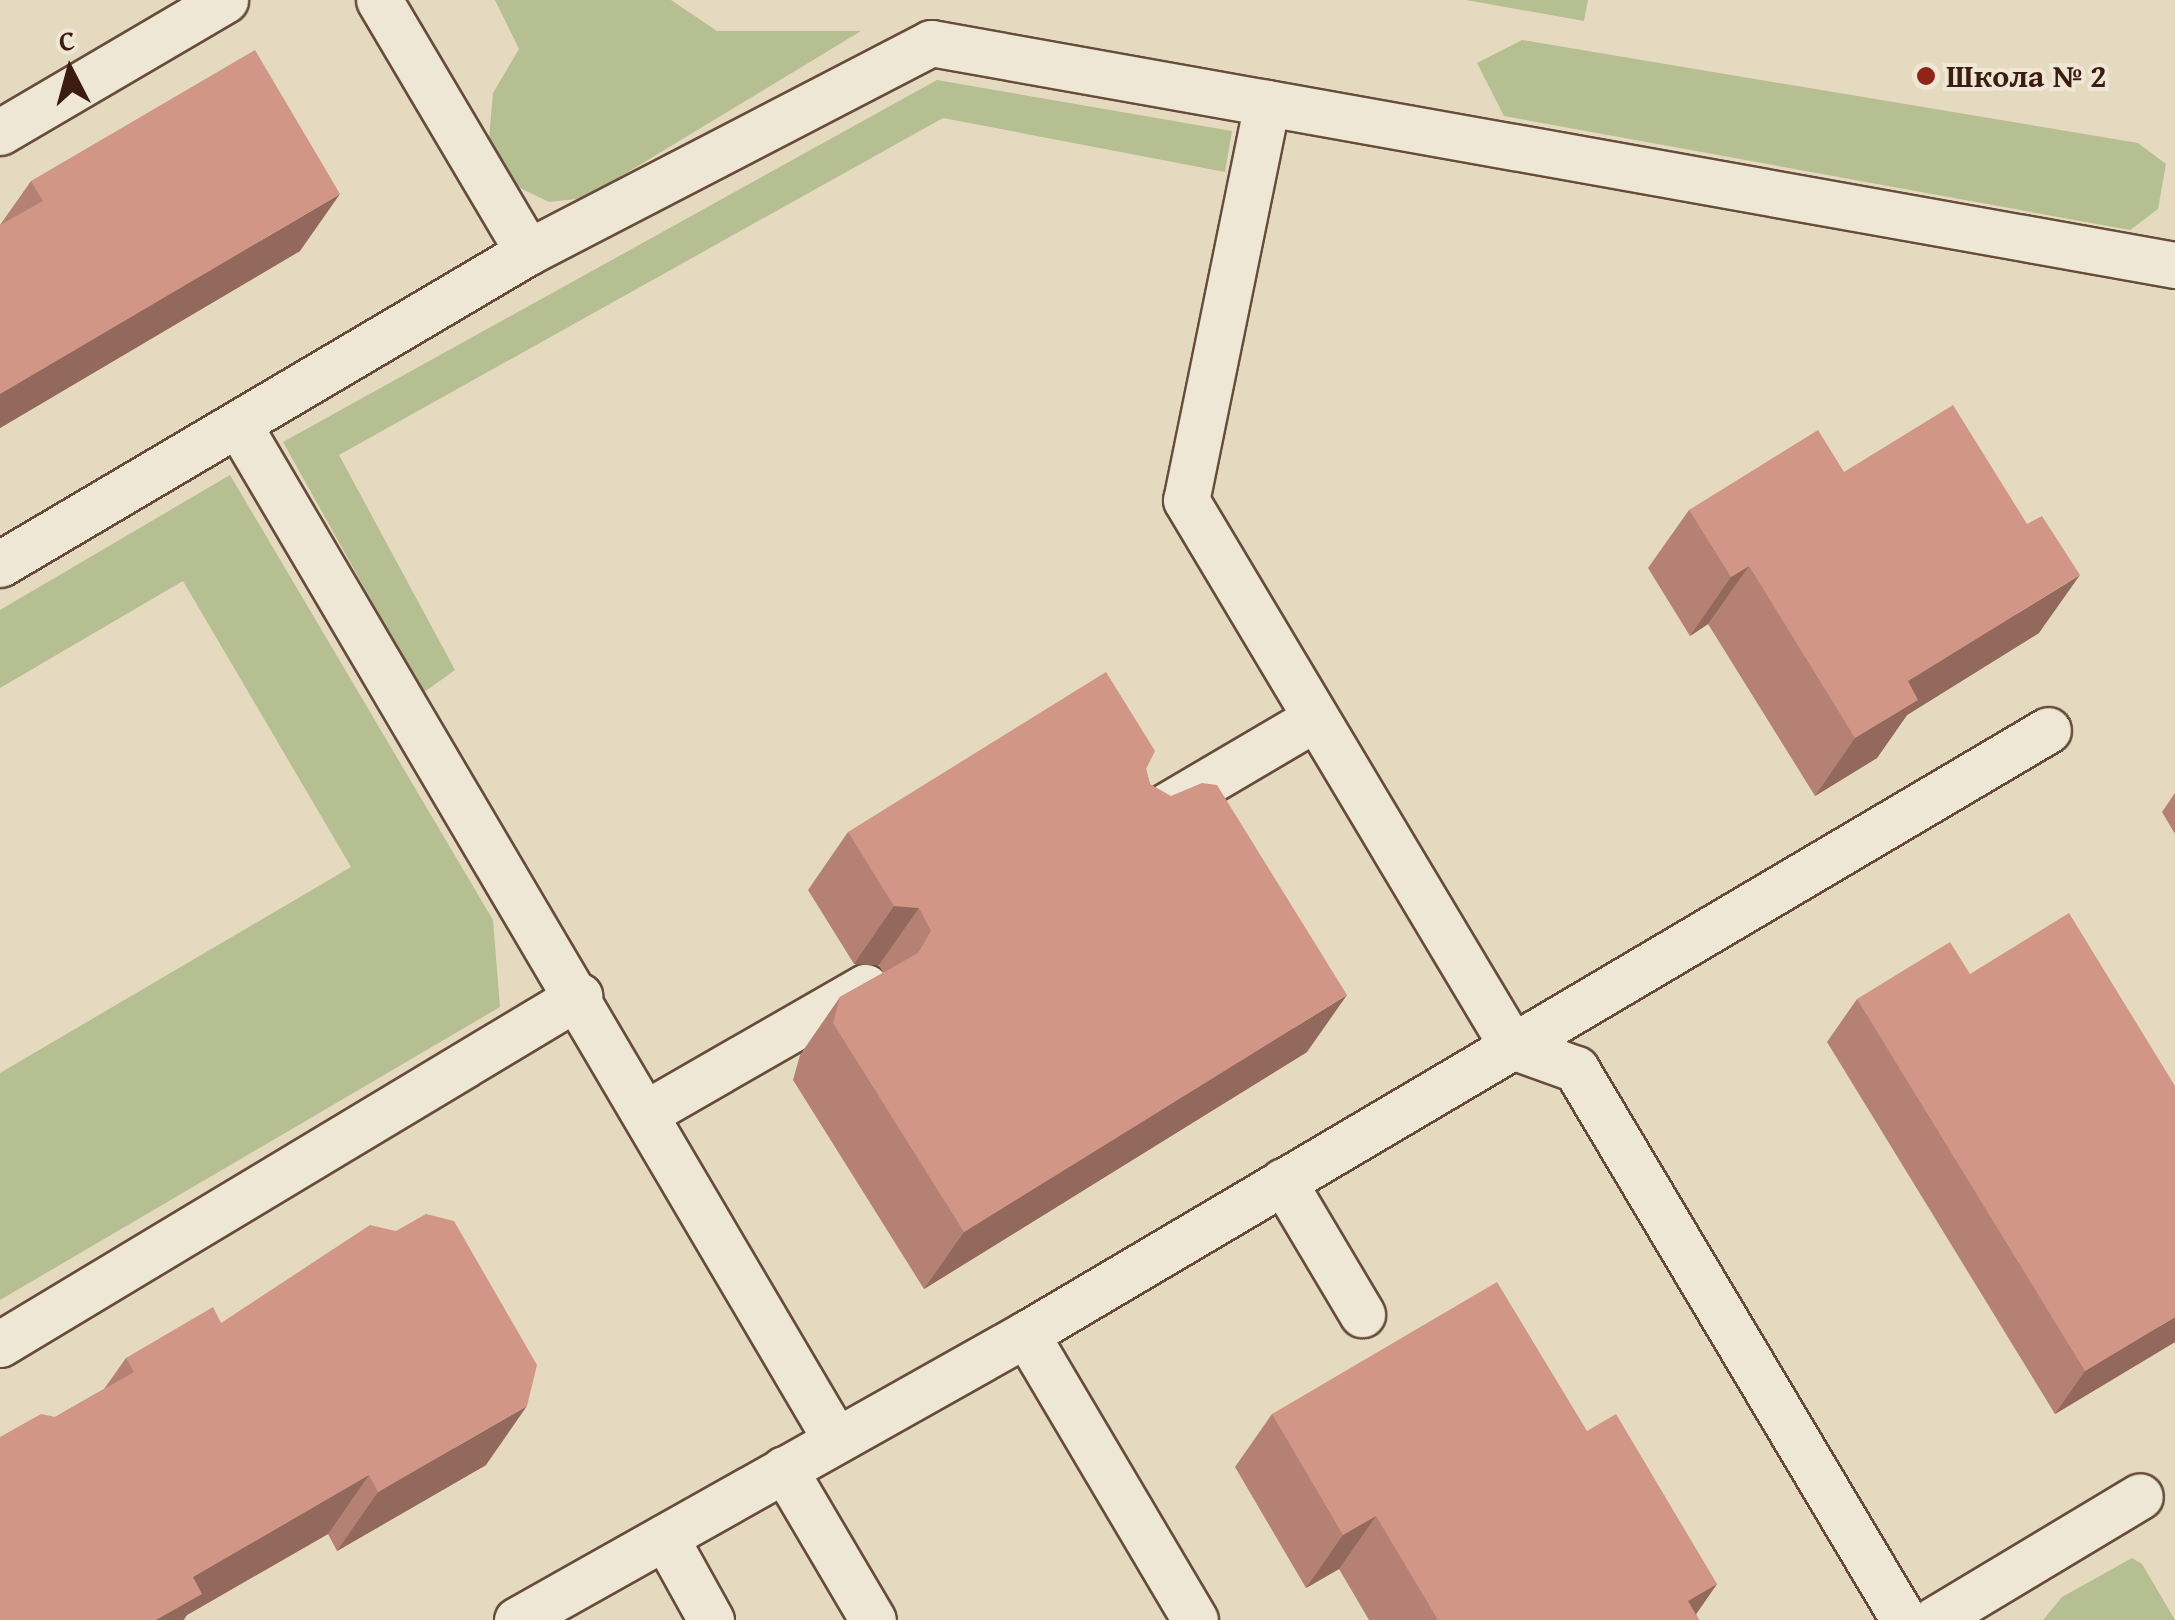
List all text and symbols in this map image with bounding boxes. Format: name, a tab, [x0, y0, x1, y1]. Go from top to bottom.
text: С	[57, 18, 77, 61]
north arrow	[20, 20, 120, 120]
place label: Школа № 2	[1946, 57, 2106, 95]
marker: Школа № 2	[1915, 65, 1937, 87]

